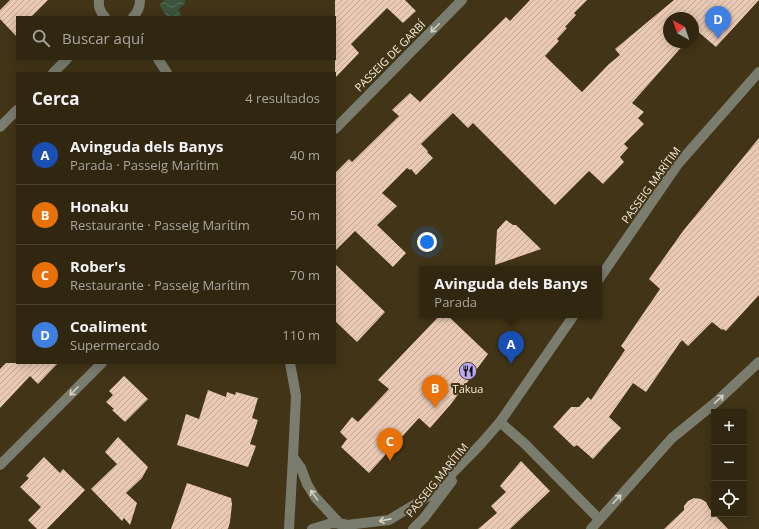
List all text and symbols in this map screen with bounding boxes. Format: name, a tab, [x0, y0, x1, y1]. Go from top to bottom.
pin: D	[705, 6, 731, 39]
north arrow	[663, 12, 699, 48]
search box	[16, 16, 336, 60]
street label: PASSEIG DE GARBÍ	[351, 16, 429, 94]
one-way arrow	[430, 23, 440, 33]
icon: search	[30, 27, 52, 49]
text: Buscar aquí	[62, 28, 144, 48]
text: Cerca	[32, 87, 80, 110]
text: 4 resultados	[245, 89, 320, 107]
text: Avinguda dels Banys	[70, 136, 223, 156]
street label: PASSEIG MARÍTIM	[618, 143, 684, 226]
text: A	[41, 146, 49, 164]
text: 40 m	[290, 146, 320, 164]
text: Parada · Passeig Marítim	[70, 156, 219, 174]
text: Honaku	[70, 196, 129, 216]
text: B	[41, 206, 49, 224]
text: 50 m	[290, 206, 320, 224]
text: Restaurante · Passeig Marítim	[70, 216, 250, 234]
your location	[417, 232, 437, 252]
text: Rober's	[70, 256, 126, 276]
text: C	[41, 266, 49, 284]
text: 70 m	[290, 266, 320, 284]
popup	[420, 266, 602, 318]
text: Avinguda dels Banys	[434, 273, 588, 293]
text: Restaurante · Passeig Marítim	[70, 276, 250, 294]
text: Parada	[434, 293, 477, 311]
text: Coaliment	[70, 316, 147, 336]
text: D	[40, 326, 50, 344]
text: 110 m	[282, 326, 320, 344]
pin: A	[498, 331, 524, 364]
text: Supermercado	[70, 336, 160, 354]
restaurant icon: Takua	[458, 361, 478, 381]
pin: B	[422, 375, 448, 408]
place label: Takua	[453, 381, 483, 396]
one-way arrow	[70, 386, 79, 396]
one-way arrow	[714, 394, 724, 404]
map controls	[711, 409, 747, 517]
button: +	[711, 409, 747, 445]
pin: C	[377, 428, 403, 461]
street label: PASSEIG MARÍTIM	[402, 439, 471, 520]
button: −	[711, 445, 747, 481]
button: locate	[711, 481, 747, 517]
one-way arrow	[310, 489, 318, 500]
one-way arrow	[612, 494, 621, 505]
one-way arrow	[378, 516, 391, 524]

